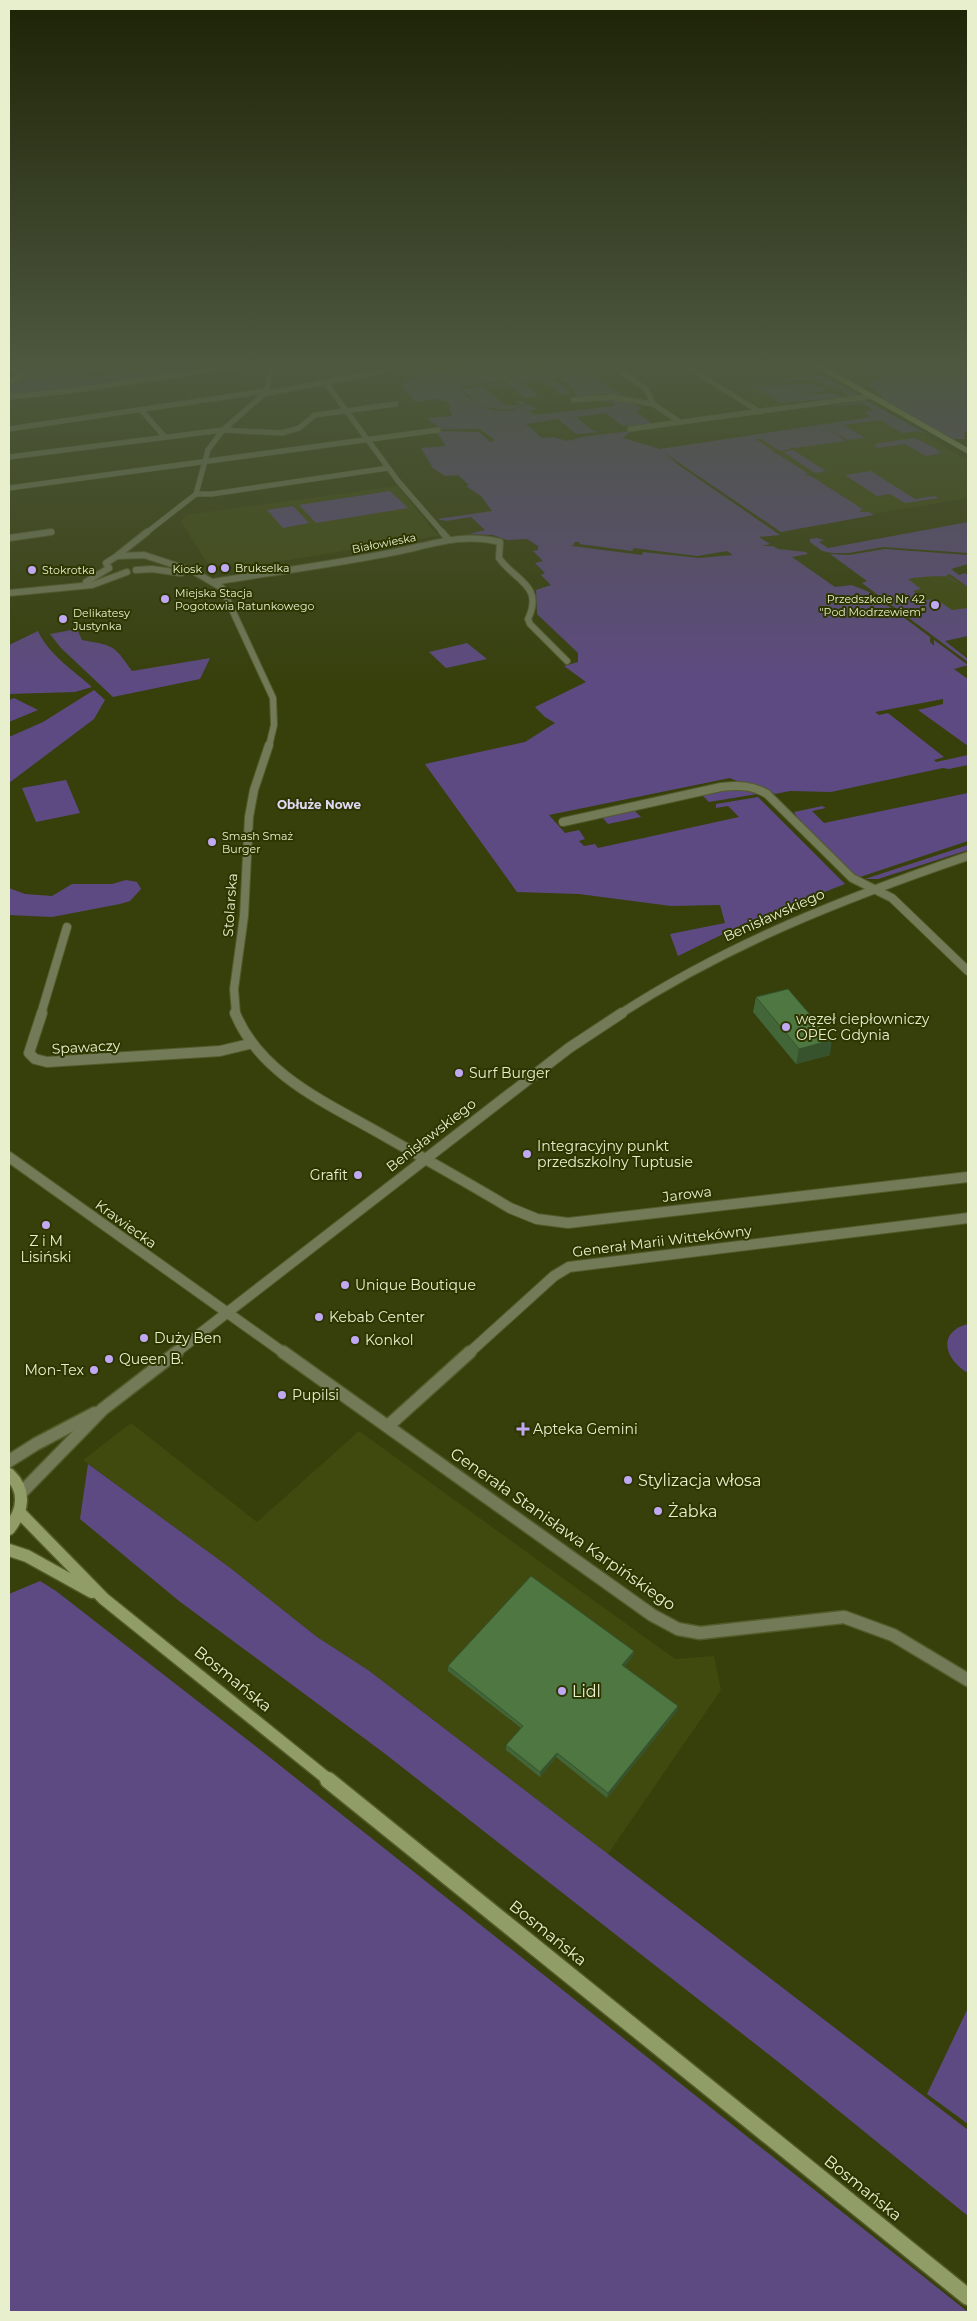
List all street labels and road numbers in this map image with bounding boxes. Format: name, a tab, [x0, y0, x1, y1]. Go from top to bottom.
street label: Białowieska	[351, 530, 417, 556]
street label: Stolarska	[219, 873, 241, 937]
street label: Benisławskiego	[720, 884, 828, 945]
street label: Spawaczy	[51, 1036, 121, 1058]
street label: Benisławskiego	[382, 1094, 480, 1176]
street label: Jarowa	[660, 1182, 713, 1206]
street label: Krawiecka	[92, 1196, 160, 1252]
street label: Generał Marii Wittekówny	[571, 1221, 753, 1261]
street label: Generała Stanisława Karpińskiego	[447, 1444, 679, 1614]
street label: Bosmańska	[191, 1642, 275, 1716]
street label: Bosmańska	[506, 1896, 590, 1970]
street label: Bosmańska	[821, 2151, 905, 2225]

